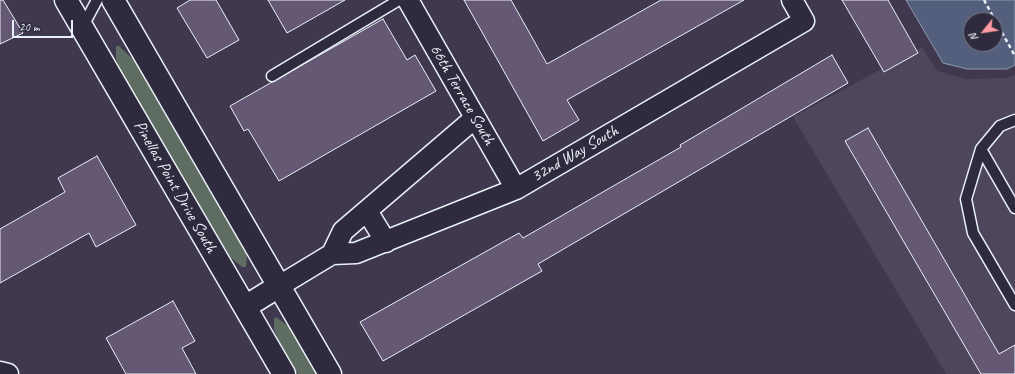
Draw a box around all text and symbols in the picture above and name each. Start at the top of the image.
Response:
scale bar [14,12,75,38]
north arrow [963,12,1003,52]
text: 20 m [19,19,39,35]
text: N [966,31,981,44]
street label: 66th Terrace South [425,41,499,149]
street label: Pinellas Point Drive South [129,117,221,257]
street label: 32nd Way South [528,121,622,187]

